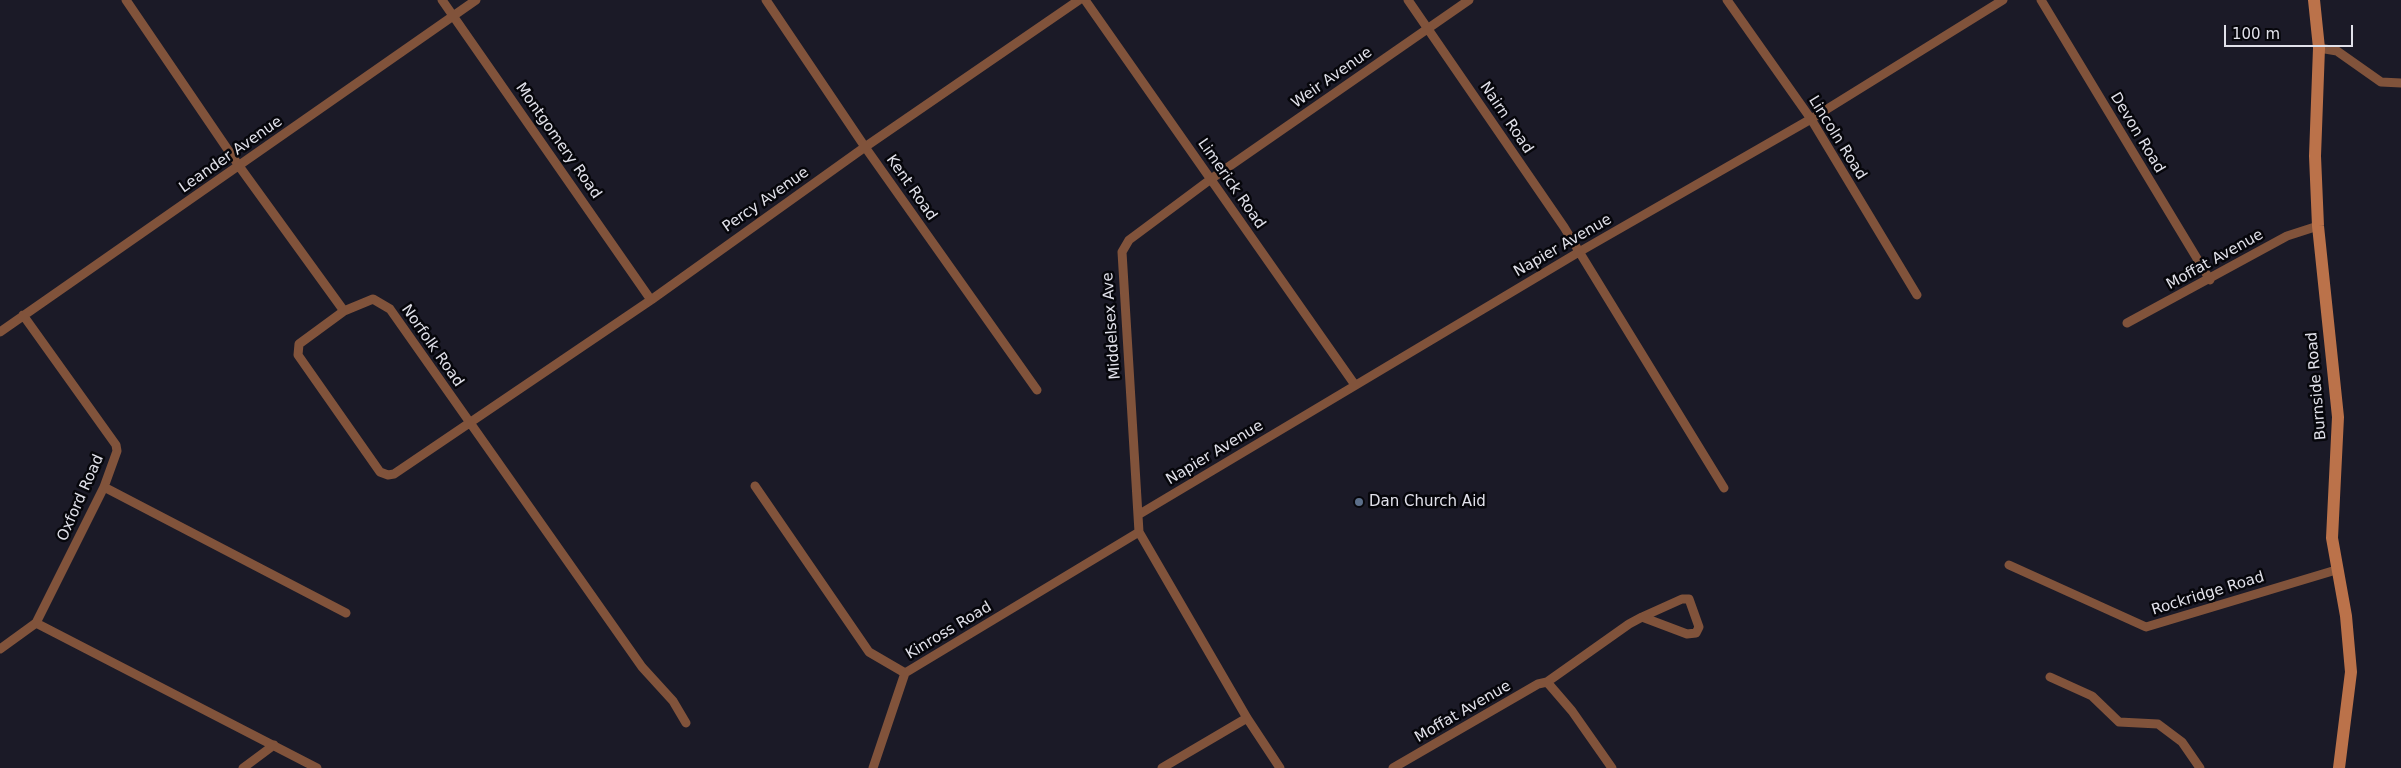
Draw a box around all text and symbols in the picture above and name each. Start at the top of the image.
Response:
scale bar [2226,15,2355,47]
text: 100 m [2232,25,2280,43]
street label: Weir Avenue [1288,44,1376,112]
street label: Nairn Road [1476,79,1536,157]
street label: Montgomery Road [511,80,605,202]
street label: Devon Road [2106,89,2168,177]
street label: Lincoln Road [1804,93,1870,183]
street label: Leander Avenue [176,113,286,197]
street label: Limerick Road [1193,135,1269,233]
street label: Kent Road [882,152,940,224]
street label: Percy Avenue [719,164,813,236]
street label: Napier Avenue [1511,211,1615,281]
street label: Moffat Avenue [2163,226,2267,294]
street label: Middelsex Ave [1099,272,1125,380]
street label: Norfolk Road [397,301,467,391]
street label: Burnside Road [2303,331,2331,441]
street label: Napier Avenue [1163,417,1267,489]
street label: Oxford Road [54,452,108,544]
place label: Dan Church Aid [1369,493,1486,511]
marker: Dan Church Aid [1353,496,1365,508]
street label: Rockridge Road [2149,568,2267,620]
street label: Kinross Road [903,598,995,664]
street label: Moffat Avenue [1412,677,1514,747]

